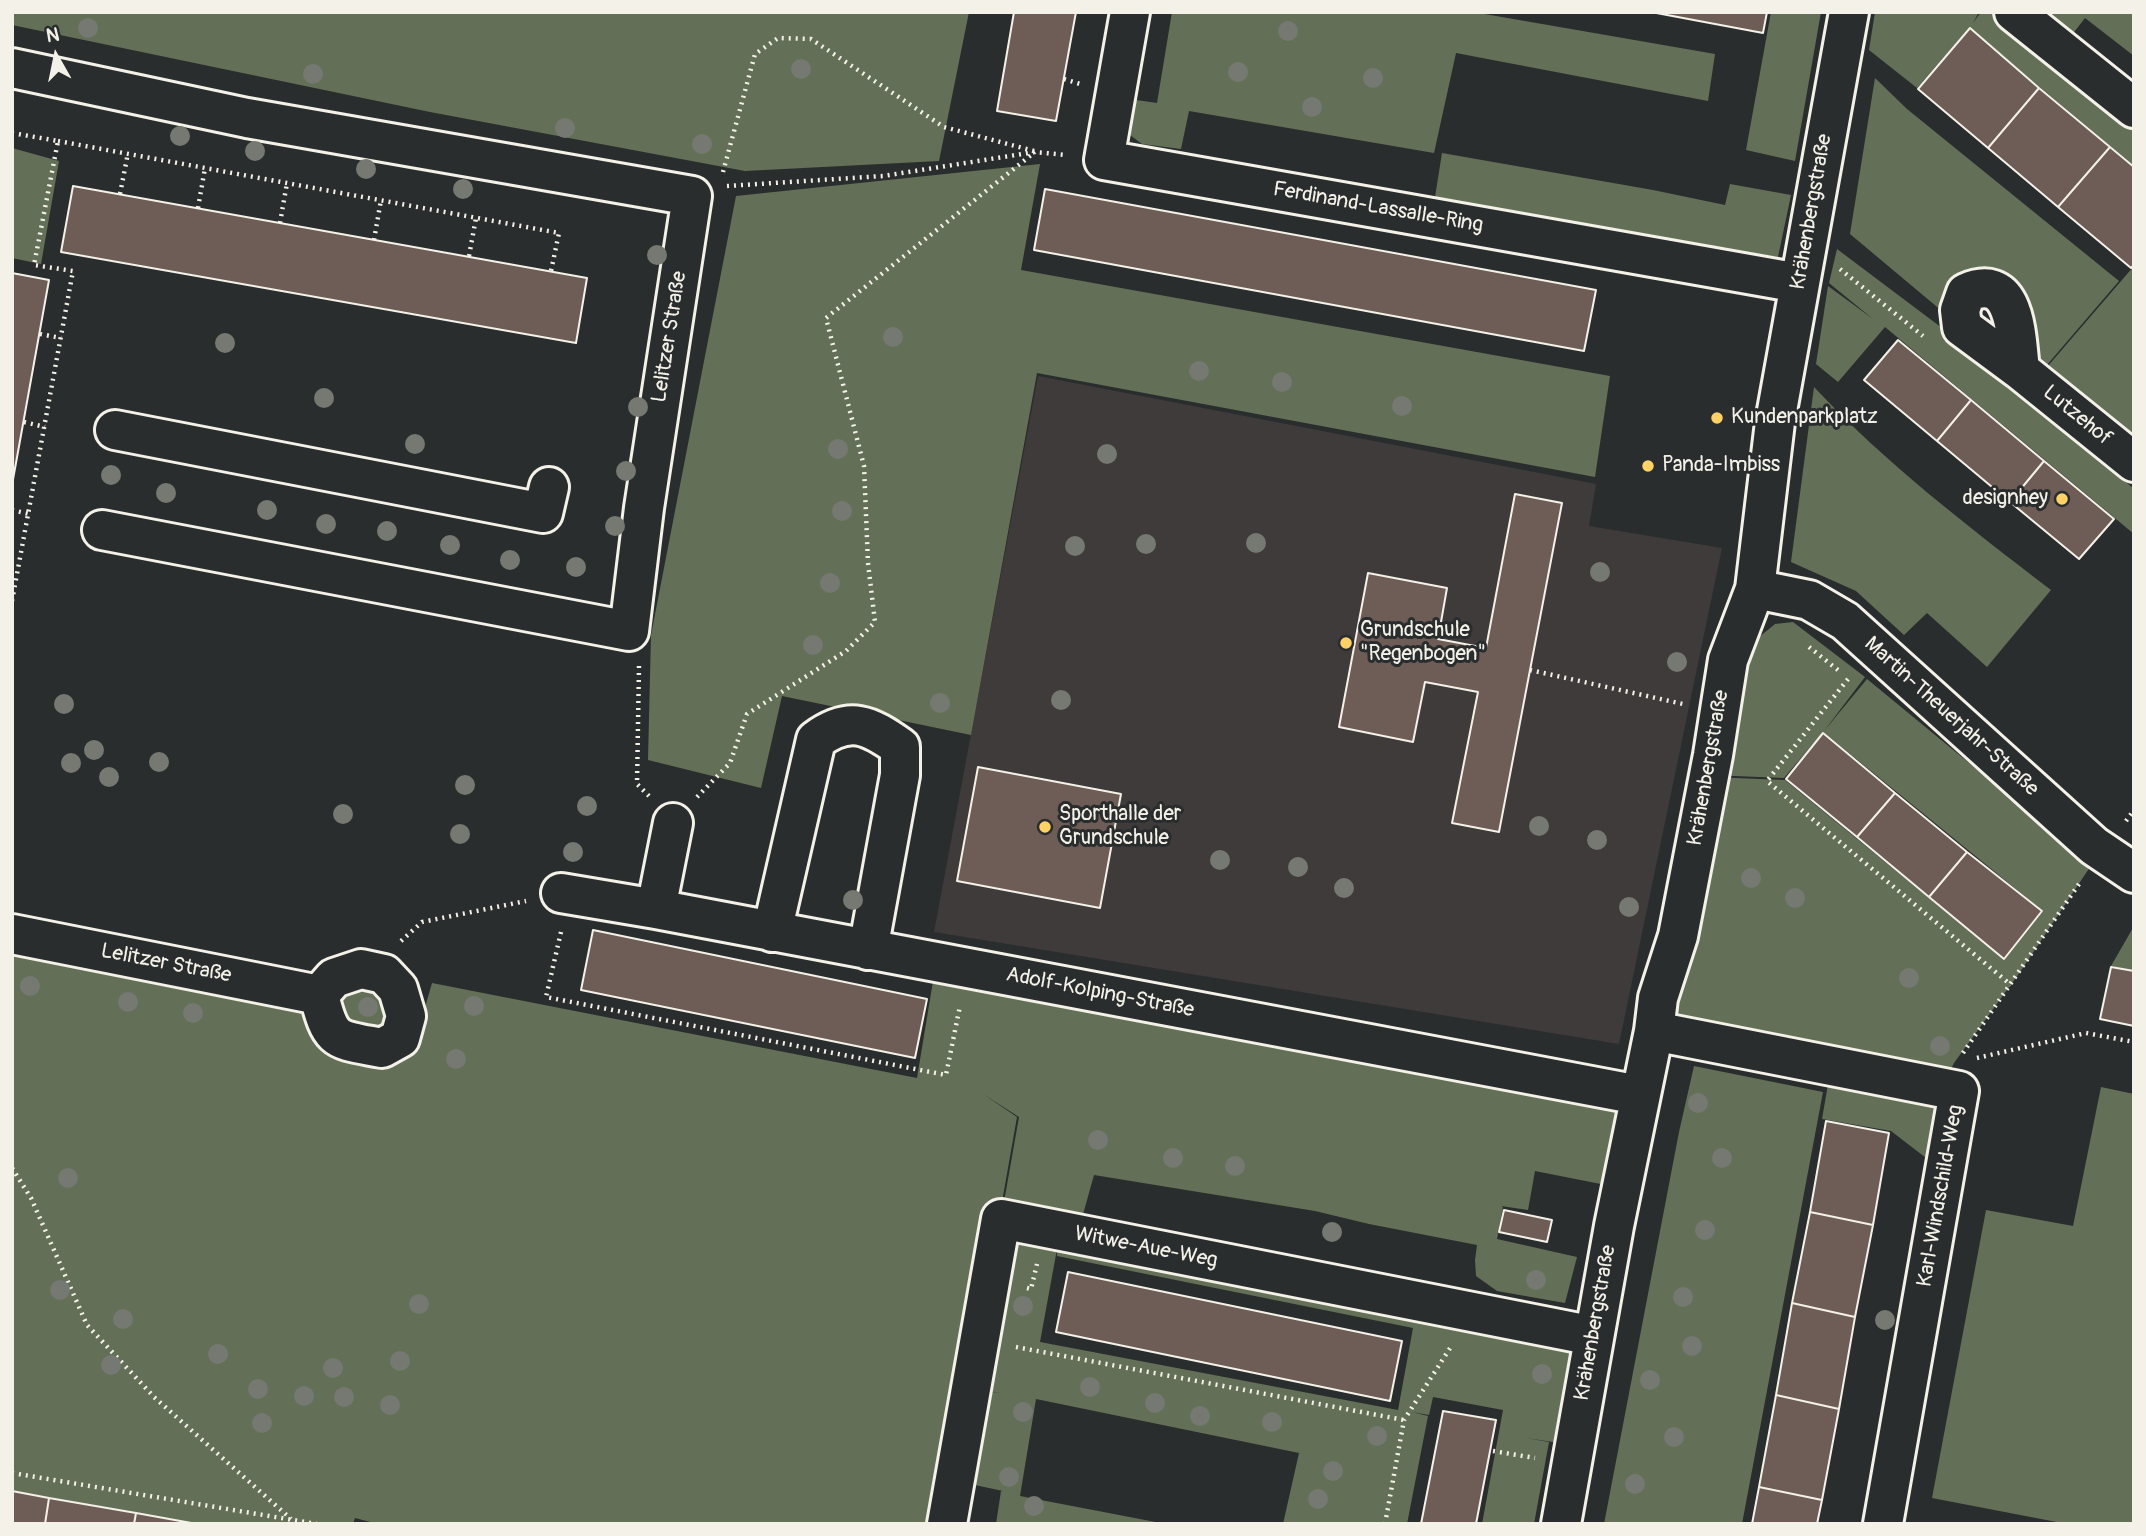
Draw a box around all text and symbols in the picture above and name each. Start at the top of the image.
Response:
north arrow [21,21,91,91]
text: N [44,22,61,48]
street label: Krähenbergstraße [1786,132,1838,292]
street label: Ferdinand-Lassalle-Ring [1271,177,1485,239]
street label: Lelitzer Straße [647,270,693,404]
street label: Lutzehof [2037,380,2117,452]
place label: Kundenparkplatz [1731,405,1878,431]
marker: Kundenparkplatz [1709,410,1725,426]
place label: Panda-Imbiss [1662,453,1780,479]
marker: Panda-Imbiss [1640,458,1656,474]
place label: designhey [1962,486,2048,512]
marker: designhey [2054,491,2070,507]
place label: Grundschule "Regenbogen" [1360,618,1486,668]
street label: Martin-Theuerjahr-Straße [1859,632,2043,802]
marker: Grundschule "Regenbogen" [1338,635,1354,651]
street label: Krähenbergstraße [1683,688,1735,848]
place label: Sporthalle der Grundschule [1059,802,1181,852]
marker: Sporthalle der Grundschule [1037,819,1053,835]
street label: Lelitzer Straße [99,939,233,989]
street label: Adolf-Kolping-Straße [1004,962,1196,1024]
street label: Karl-Windschild-Weg [1913,1103,1969,1289]
street label: Witwe-Aue-Weg [1072,1222,1220,1274]
street label: Krähenbergstraße [1570,1243,1622,1403]

